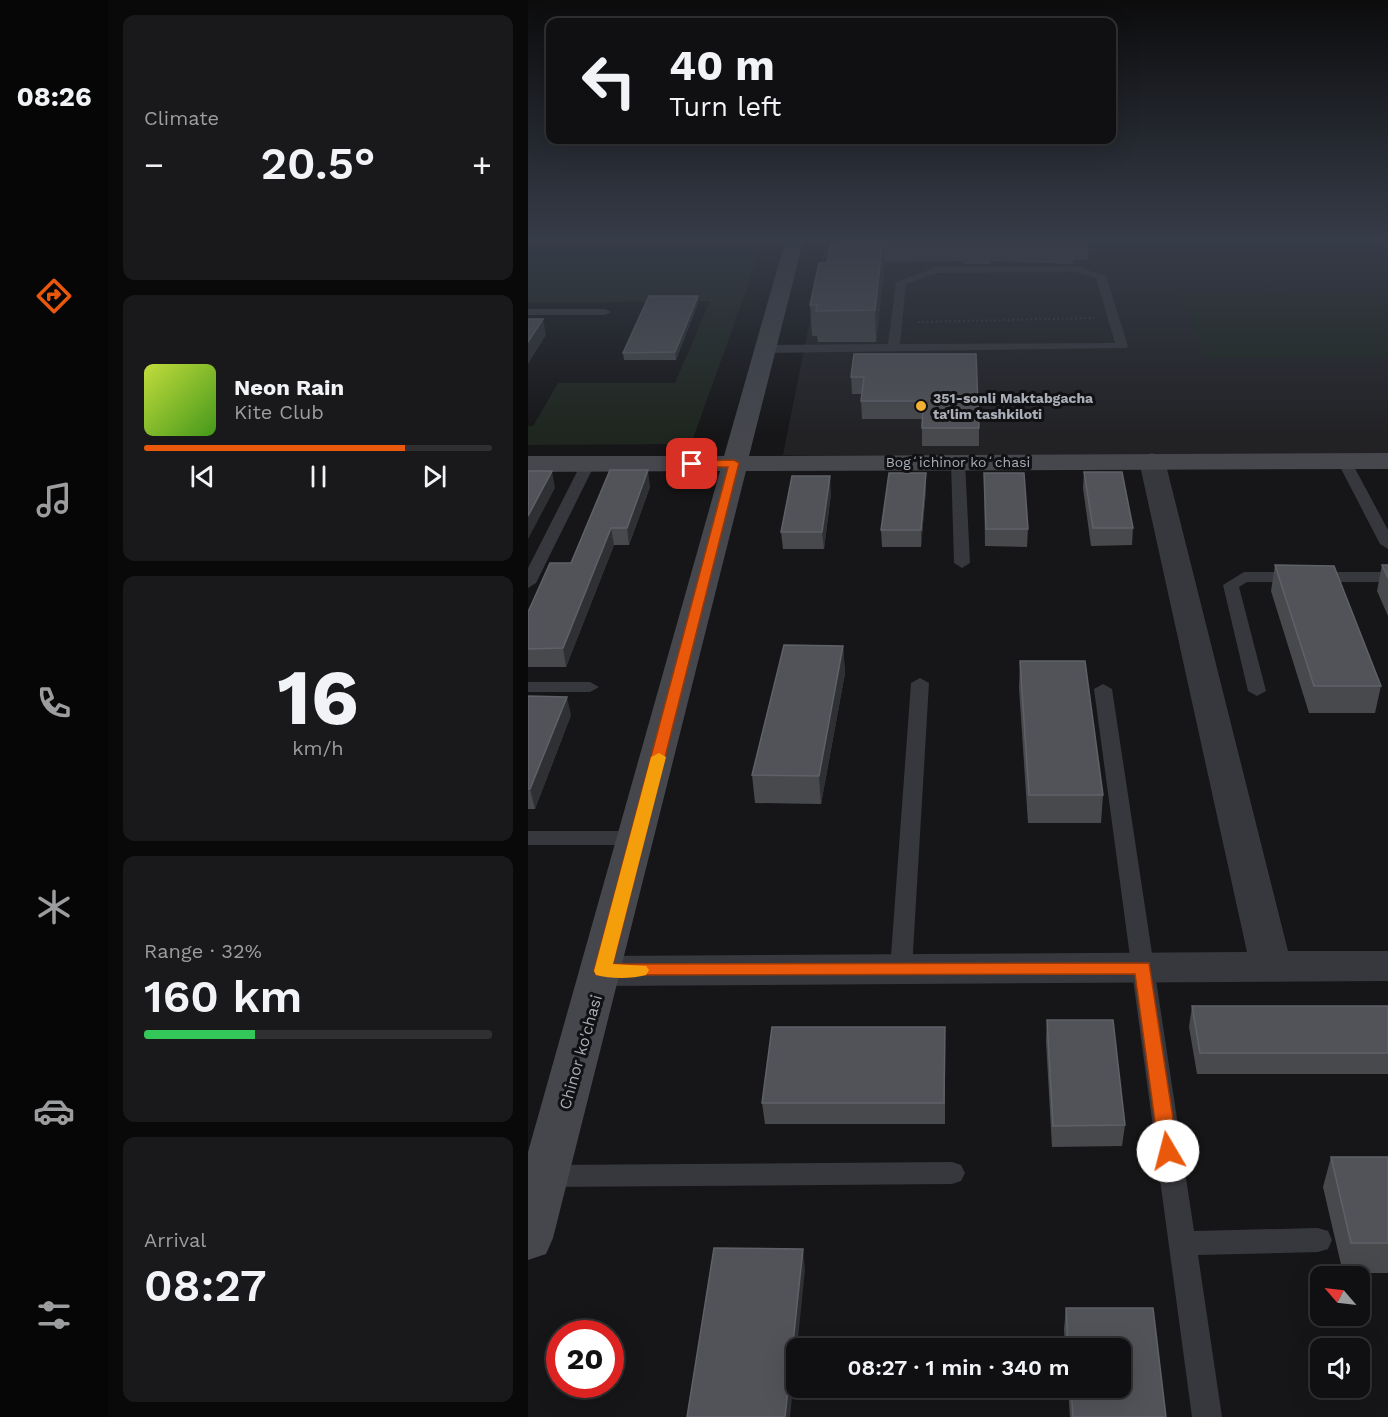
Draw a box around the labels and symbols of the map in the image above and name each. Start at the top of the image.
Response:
place label: 351-sonli Maktabgacha ta'lim tashkiloti [933,390,1094,422]
marker: 351-sonli Maktabgacha ta'lim tashkiloti [914,399,928,413]
pin [666,438,717,489]
street label: Bogʻichinor koʻchasi [886,454,1030,470]
street label: Chinor ko'chasi [555,993,606,1112]
position arrow [1136,1119,1200,1183]
north arrow [1310,1266,1370,1326]
speed limit sign: 20 [546,1320,624,1398]

